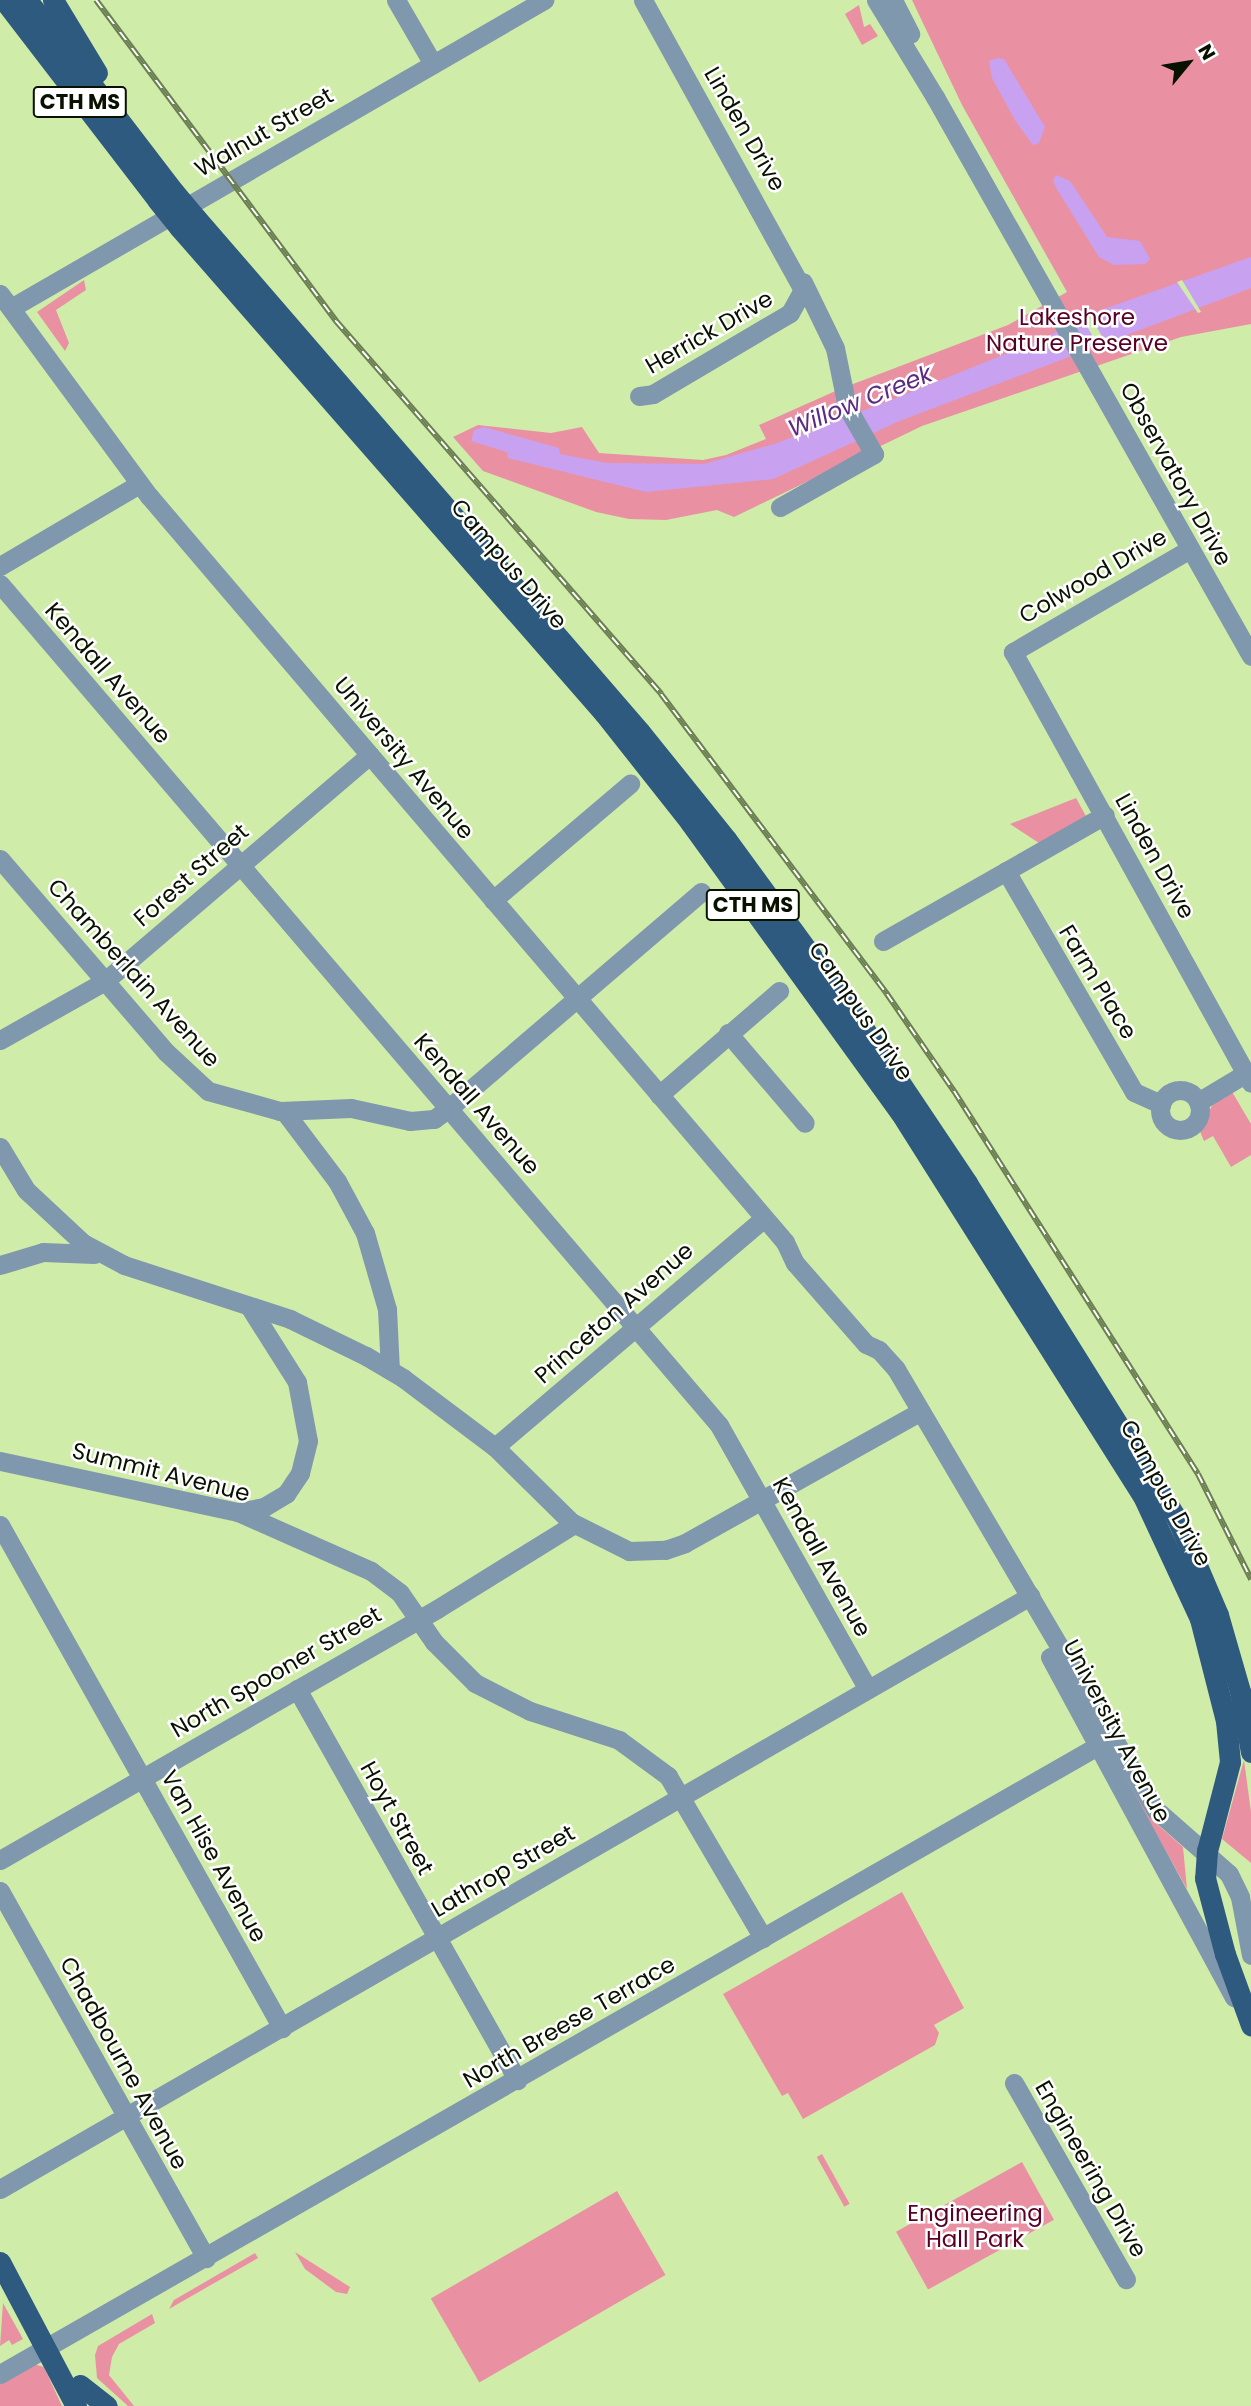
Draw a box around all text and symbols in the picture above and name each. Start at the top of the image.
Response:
north arrow [1153,28,1223,98]
text: N [1191,39,1222,65]
street label: Linden Drive [698,62,792,196]
street label: Walnut Street [190,81,338,183]
road number: CTH MS [33,84,127,119]
street label: Herrick Drive [640,284,778,380]
park label: Lakeshore Nature Preserve [986,303,1168,357]
water label: Willow Creek [784,359,936,443]
street label: Observatory Drive [1114,378,1238,570]
street label: Campus Drive [445,493,573,635]
street label: Colwood Drive [1014,523,1172,629]
street label: Kendall Avenue [39,597,177,749]
street label: University Avenue [328,671,480,845]
street label: Linden Drive [1109,789,1201,923]
street label: Forest Street [128,818,254,932]
street label: Chamberlain Avenue [42,873,226,1073]
road number: CTH MS [706,888,800,922]
street label: Farm Place [1053,920,1143,1044]
street label: Campus Drive [803,936,919,1086]
street label: Kendall Avenue [408,1028,546,1180]
street label: Princeton Avenue [529,1237,699,1389]
street label: Campus Drive [1114,1415,1218,1571]
street label: Summit Avenue [69,1437,253,1507]
street label: Kendall Avenue [767,1473,877,1641]
street label: North Spooner Street [166,1600,386,1744]
street label: University Avenue [1057,1635,1177,1827]
street label: Hoyt Street [355,1756,439,1880]
street label: Van Hise Avenue [155,1765,273,1947]
street label: Lathrop Street [426,1819,580,1923]
street label: North Breese Terrace [458,1950,680,2094]
street label: Chadbourne Avenue [54,1952,194,2174]
street label: Engineering Drive [1029,2076,1153,2262]
park label: Engineering Hall Park [907,2199,1043,2253]

